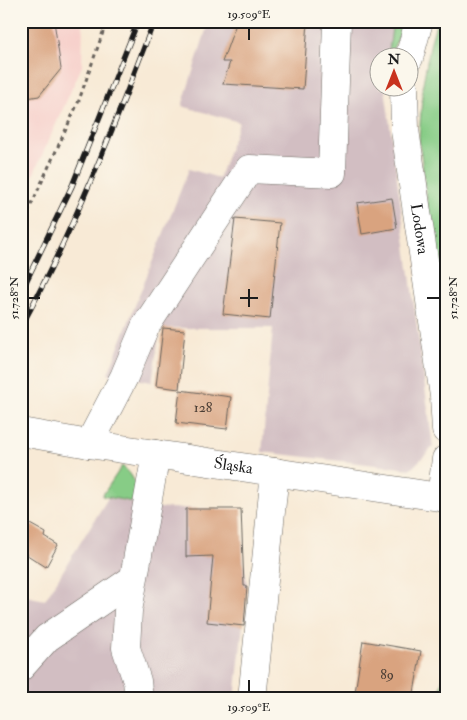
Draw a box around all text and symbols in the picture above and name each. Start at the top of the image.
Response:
text: 19.509°E [228,7,271,22]
north arrow [370,48,420,98]
text: N [387,51,401,68]
street label: Lodowa [406,202,433,256]
text: 51.728°N [7,276,22,320]
text: 51.728°N [446,276,461,320]
house number: 128 [194,399,213,416]
street label: Śląska [212,453,255,479]
house number: 89 [380,666,394,683]
text: 19.509°E [228,700,271,715]

